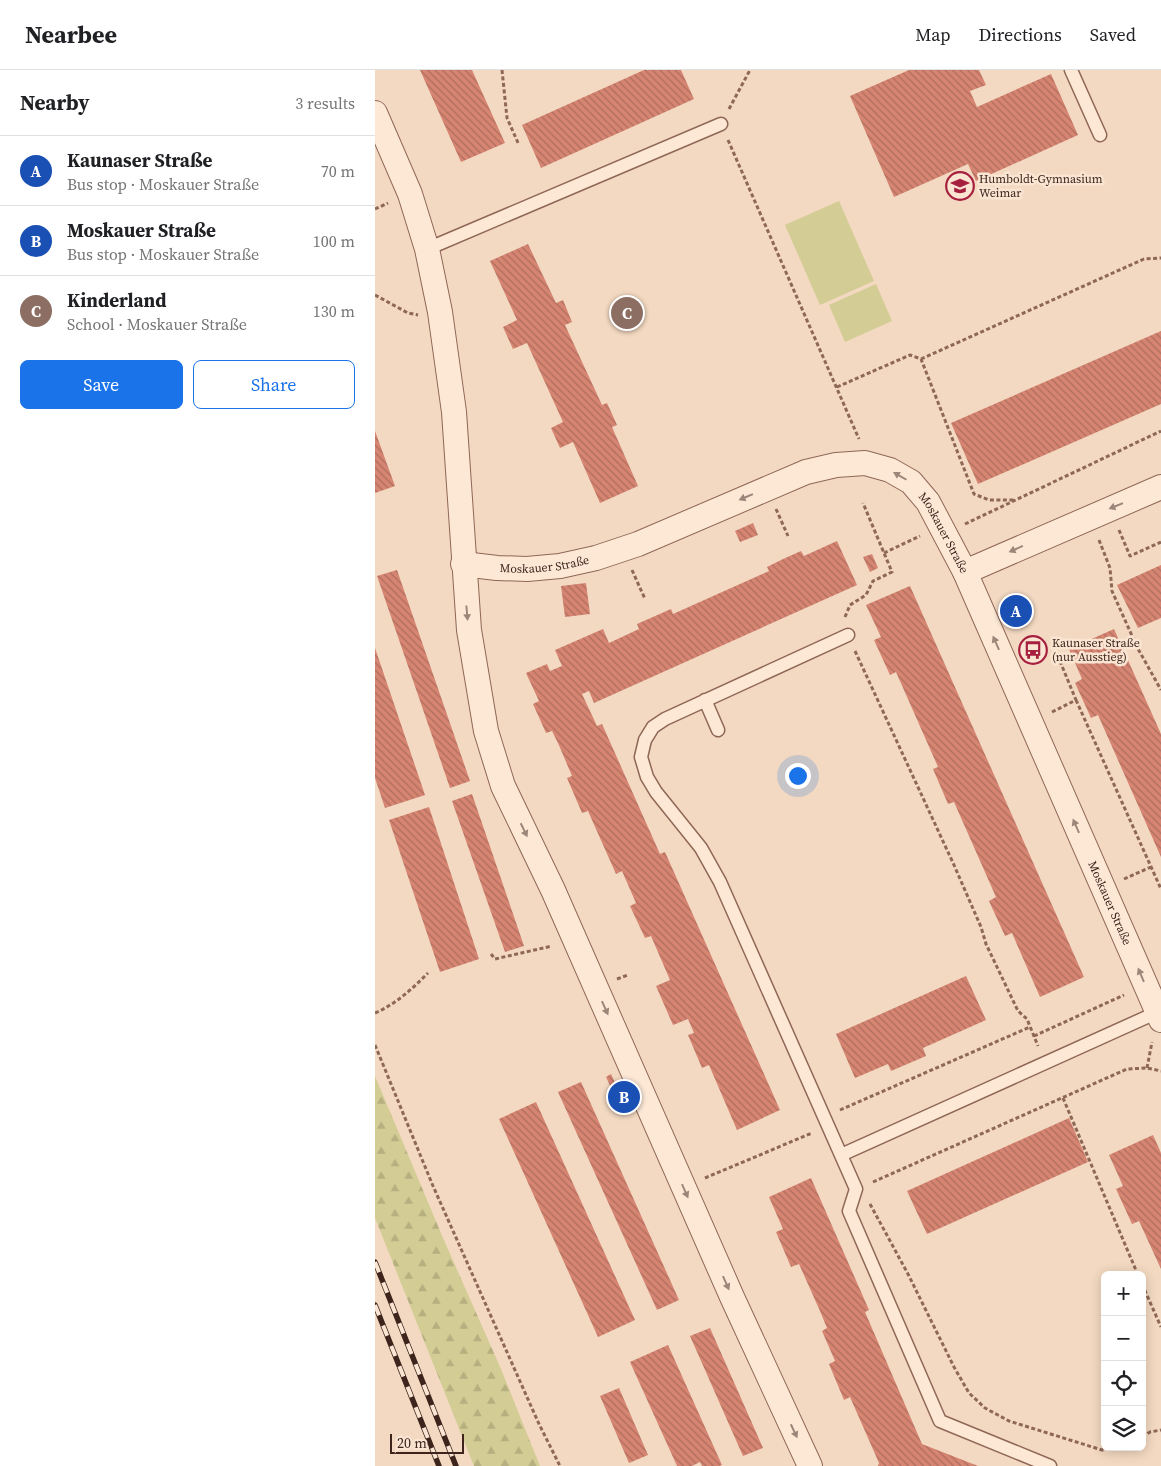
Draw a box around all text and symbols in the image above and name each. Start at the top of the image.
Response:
text: Nearbee [25,18,117,51]
text: Map [915,22,951,47]
text: Directions [979,22,1062,47]
text: Saved [1090,22,1136,47]
text: Nearby [20,88,90,117]
text: 3 results [295,92,355,114]
text: Kaunaser Straße [67,147,212,173]
text: A [31,160,41,182]
text: 70 m [321,160,355,182]
school or university icon: Humboldt-Gymnasium Weimar [945,171,975,201]
place label: Humboldt-Gymnasium Weimar [979,171,1103,201]
text: Bus stop · Moskauer Straße [67,173,259,195]
text: Moskauer Straße [67,217,216,243]
text: B [31,230,41,252]
text: 100 m [313,230,355,252]
text: Bus stop · Moskauer Straße [67,243,259,265]
text: Kinderland [67,287,167,313]
pin: C [611,294,643,332]
text: C [31,300,41,322]
text: 130 m [313,300,355,322]
text: School · Moskauer Straße [67,313,247,335]
button: Save [20,360,183,409]
button: Share [193,360,355,409]
one-way arrow [893,471,906,480]
street label: Moskauer Straße [915,489,972,576]
one-way arrow [739,494,753,502]
one-way arrow [1108,502,1123,510]
one-way arrow [1009,546,1023,554]
street label: Moskauer Straße [499,552,591,577]
pin: A [1000,592,1032,630]
one-way arrow [464,605,472,621]
bus stop icon: Kaunaser Straße (nur Ausstieg) [1018,635,1048,665]
place label: Kaunaser Straße (nur Ausstieg) [1052,635,1140,665]
one-way arrow [992,636,1000,650]
your location [785,763,811,789]
one-way arrow [1072,819,1080,833]
one-way arrow [520,823,528,837]
street label: Moskauer Straße [1084,858,1135,947]
one-way arrow [1137,968,1145,982]
one-way arrow [601,1001,609,1015]
pin: B [608,1078,640,1116]
one-way arrow [682,1184,690,1198]
map controls [1101,1271,1146,1451]
button: + [1101,1271,1146,1316]
one-way arrow [722,1276,730,1290]
button: − [1101,1316,1146,1361]
button: locate [1101,1361,1146,1406]
button: layers [1101,1406,1146,1451]
one-way arrow [790,1424,798,1438]
scale bar [390,1431,464,1454]
text: 20 m [397,1433,427,1453]

